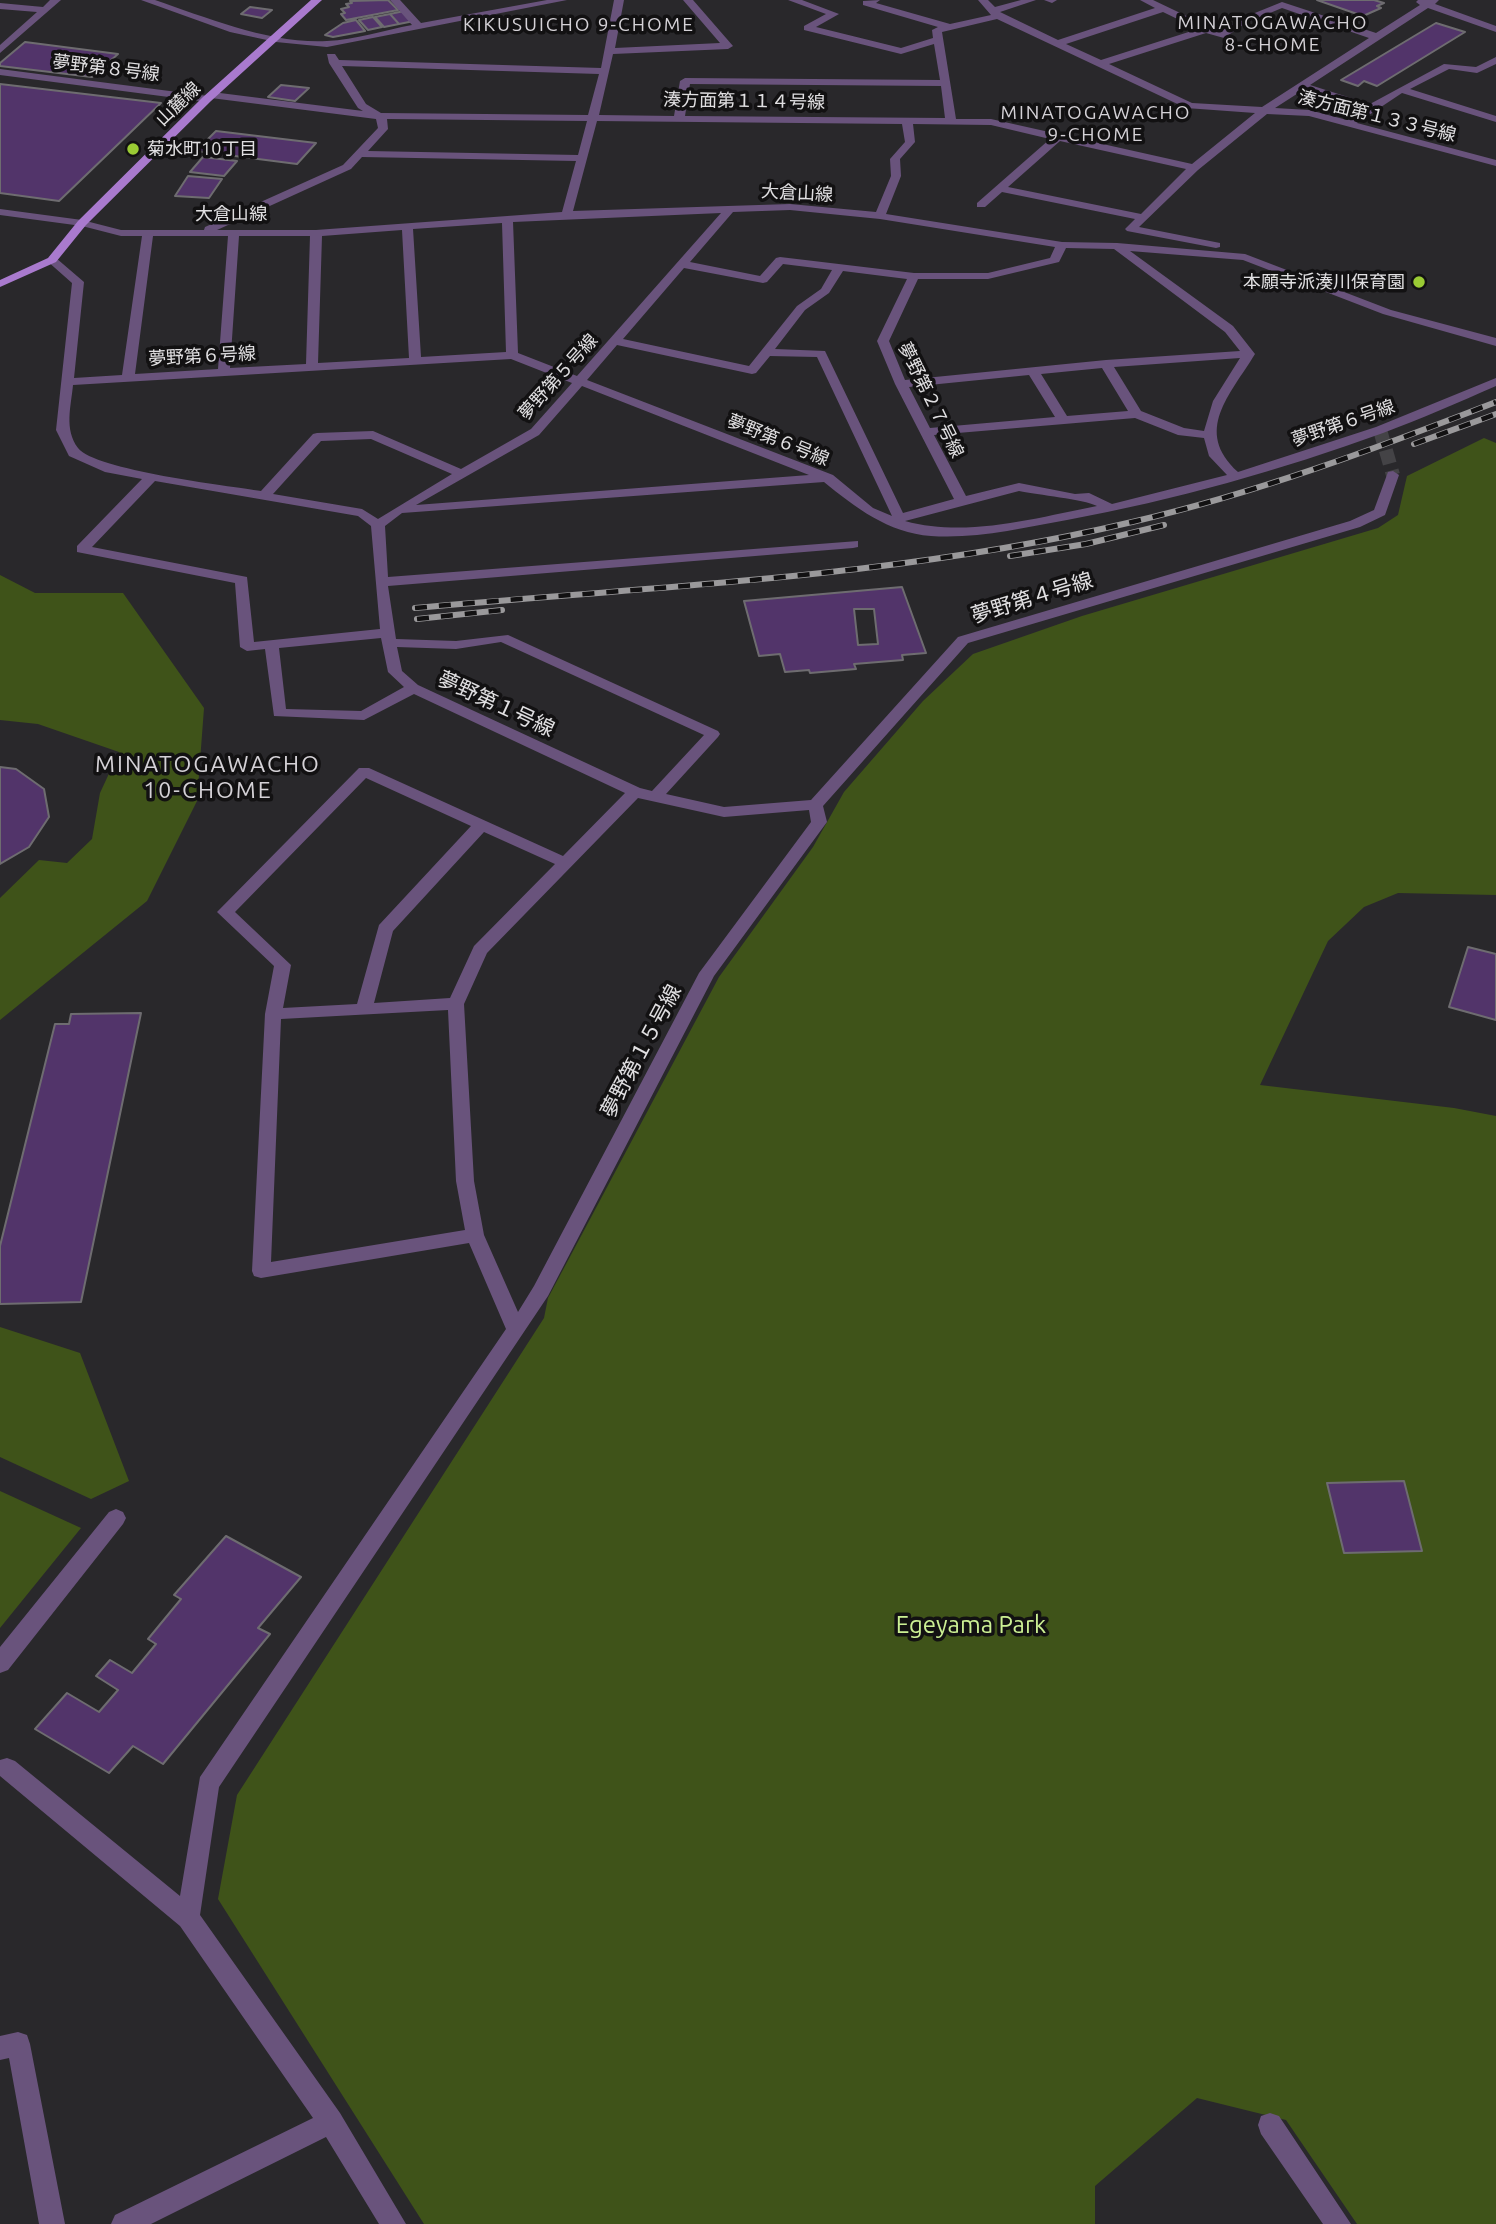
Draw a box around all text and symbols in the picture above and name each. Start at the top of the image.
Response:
district label: MINATOGAWACHO 8-CHOME [1179,12,1367,56]
district label: KIKUSUICHO 9-CHOME [465,14,693,36]
street label: 夢野第８号線 [51,51,161,85]
street label: 山麓線 [151,77,205,131]
street label: 湊方面第１３３号線 [1296,86,1458,146]
street label: 湊方面第１１４号線 [663,89,825,113]
district label: MINATOGAWACHO 9-CHOME [1002,102,1190,146]
place label: 菊水町10丁目 [147,138,257,160]
marker: 菊水町10丁目 [125,141,141,157]
street label: 大倉山線 [760,180,834,206]
street label: 大倉山線 [195,203,267,225]
place label: 本願寺派湊川保育園 [1243,271,1405,293]
marker: 本願寺派湊川保育園 [1411,274,1427,290]
street label: 夢野第５号線 [514,330,602,424]
street label: 夢野第２７号線 [894,339,968,461]
street label: 夢野第６号線 [148,342,256,370]
street label: 夢野第６号線 [1288,395,1398,451]
street label: 夢野第６号線 [724,410,832,470]
street label: 夢野第４号線 [968,568,1096,628]
street label: 夢野第１号線 [434,666,558,742]
district label: MINATOGAWACHO 10-CHOME [97,750,319,804]
street label: 夢野第１５号線 [595,980,687,1122]
park label: Egeyama Park [896,1611,1046,1639]

